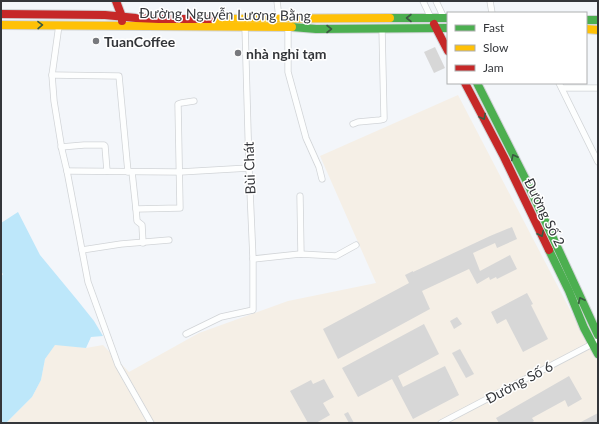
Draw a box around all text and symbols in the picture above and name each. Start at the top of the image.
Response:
street label: Đường Nguyễn Lương Bằng [139,4,311,24]
legend [447,12,587,84]
one-way arrow [406,14,412,22]
text: Fast [483,20,505,35]
one-way arrow [37,21,43,29]
one-way arrow [326,25,332,33]
place label: TuanCoffee [104,33,176,50]
marker: TuanCoffee [91,36,101,46]
text: Slow [483,40,509,55]
place label: nhà nghỉ tạm [246,45,326,62]
marker: nhà nghỉ tạm [233,48,243,58]
text: Jam [483,60,504,75]
one-way arrow [478,113,486,121]
street label: Bùi Chát [240,141,258,195]
one-way arrow [511,154,519,161]
street label: Đường Số 2 [521,175,569,249]
one-way arrow [536,229,544,237]
one-way arrow [578,297,586,304]
street label: Đường Số 6 [482,357,556,407]

